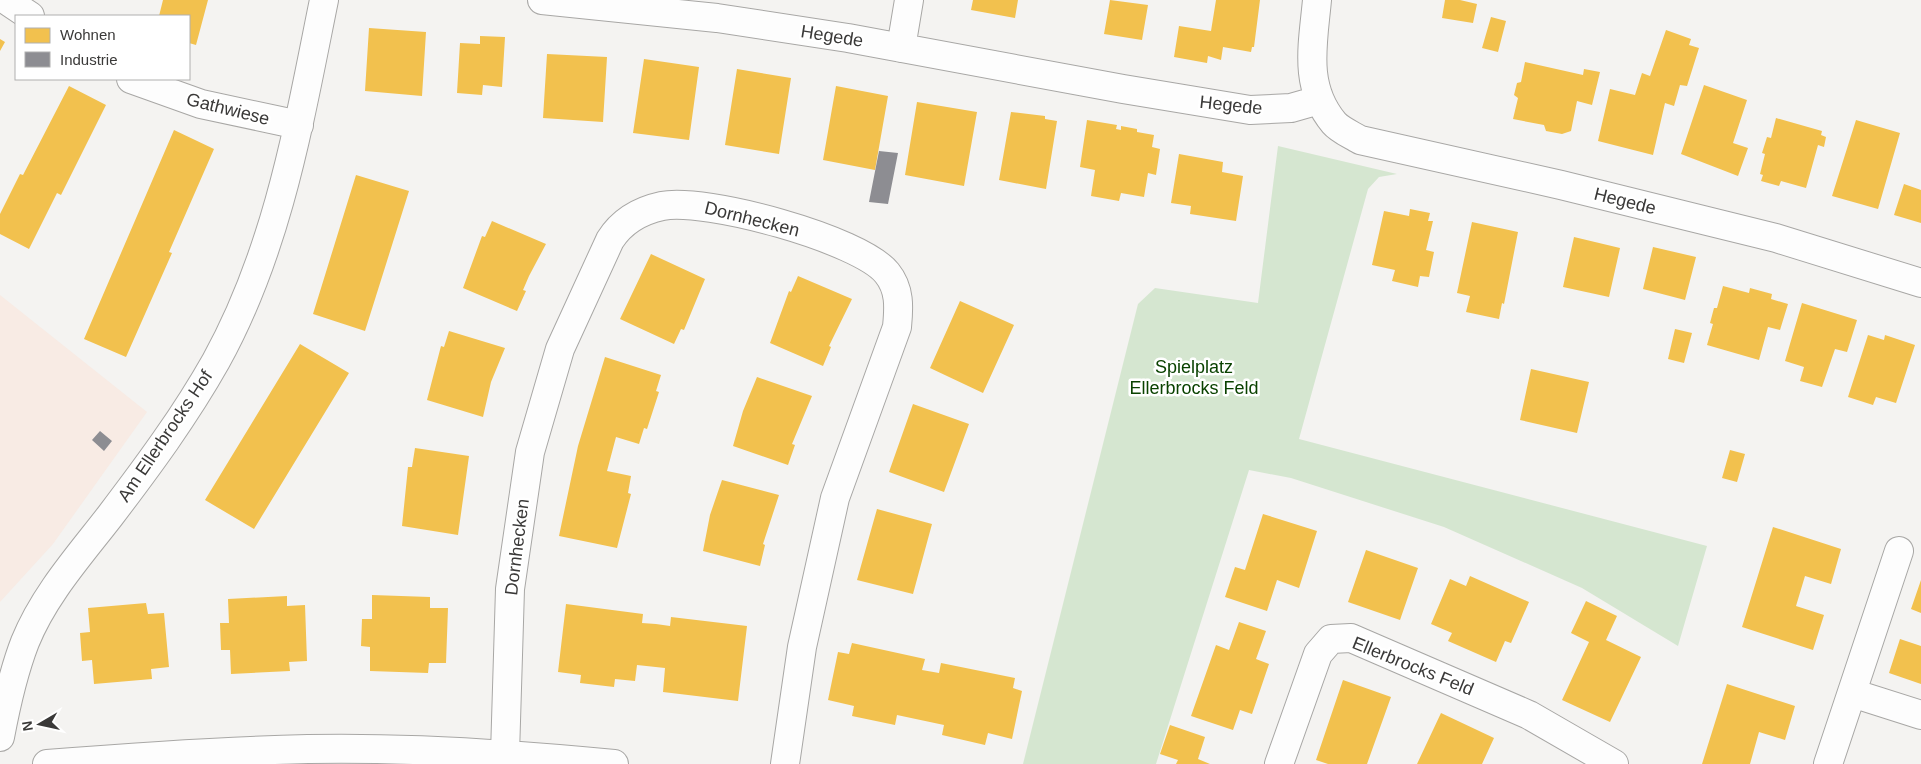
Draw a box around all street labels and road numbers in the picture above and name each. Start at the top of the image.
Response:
street label: Hegede [799,21,865,51]
street label: Gathwiese [184,89,272,129]
street label: Hegede [1199,92,1263,118]
street label: Hegede [1592,184,1658,218]
street label: Dornhecken [702,198,802,240]
street label: Am Ellerbrocks Hof [114,366,217,505]
street label: Dornhecken [501,498,533,596]
street label: Ellerbrocks Feld [1349,633,1477,699]

